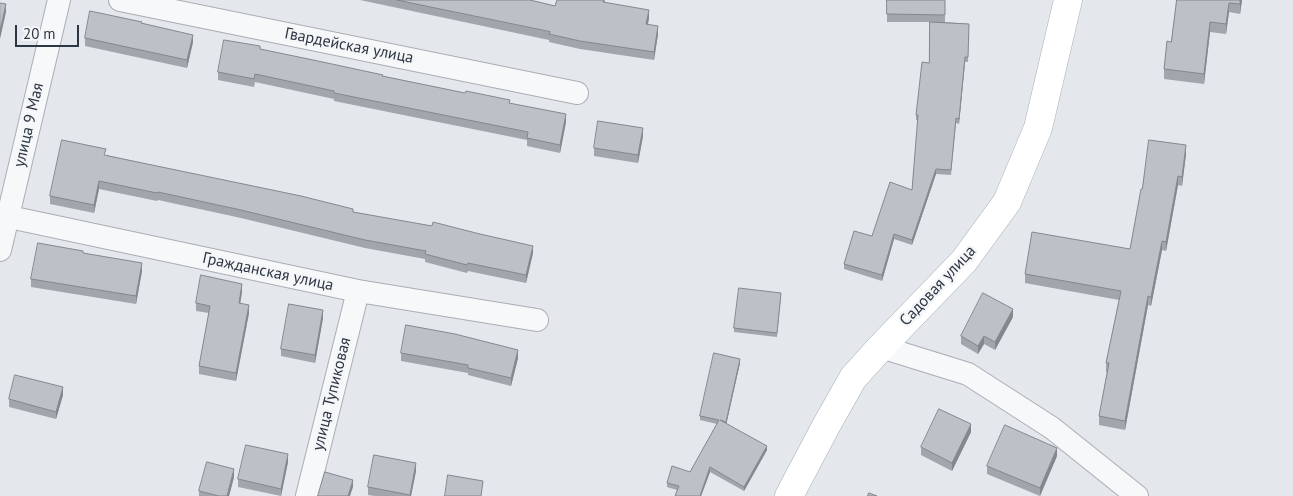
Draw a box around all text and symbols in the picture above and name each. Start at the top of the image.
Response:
scale bar [18,15,81,47]
text: 20 m [23,24,56,43]
street label: Гвардейская улица [283,24,415,68]
street label: улица 9 Мая [10,81,48,169]
street label: Садовая улица [896,242,980,330]
street label: Гражданская улица [201,249,335,295]
street label: улица Тупиковая [309,335,355,453]

